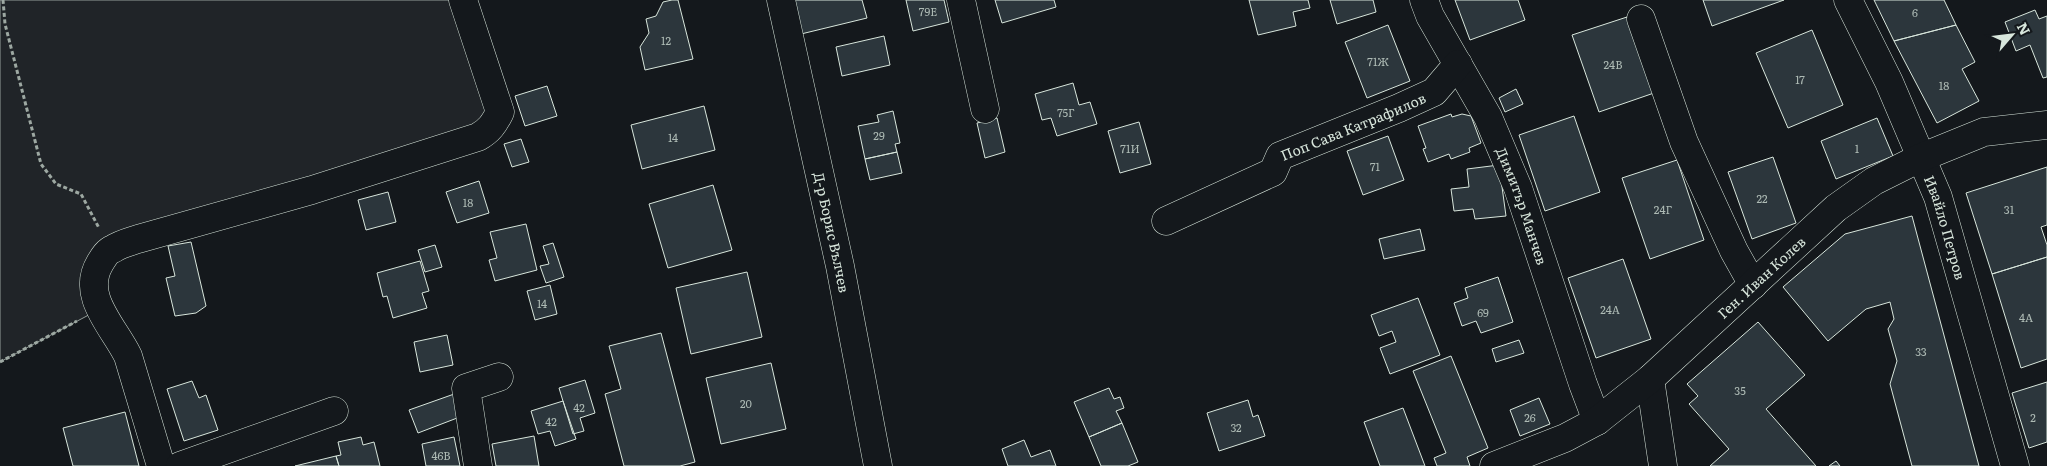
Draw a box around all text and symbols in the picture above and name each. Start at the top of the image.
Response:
house number: 79Е [919,3,937,19]
house number: 6 [1912,4,1918,20]
north arrow [1987,10,2037,60]
text: N [2013,19,2036,39]
house number: 12 [661,32,671,48]
house number: 71Ж [1367,53,1389,69]
house number: 24В [1604,56,1622,72]
house number: 17 [1795,71,1805,87]
house number: 18 [1939,77,1949,93]
street label: Поп Сава Катрафилов [1277,87,1429,165]
house number: 75Г [1057,104,1075,120]
house number: 29 [873,127,885,143]
house number: 14 [668,129,678,145]
house number: 71И [1120,140,1140,156]
house number: 1 [1855,140,1860,156]
street label: Димитър Манчев [1492,144,1553,267]
house number: 71 [1370,158,1381,174]
street label: Д-р Борис Вълчев [809,170,855,294]
street label: Ивайло Петров [1920,172,1971,282]
house number: 22 [1756,190,1768,206]
house number: 18 [463,194,473,210]
house number: 24Г [1654,201,1672,217]
house number: 31 [2004,201,2015,217]
street label: Ген. Иван Колев [1713,231,1810,323]
house number: 14 [537,295,547,311]
house number: 24А [1600,301,1620,317]
house number: 69 [1477,304,1489,320]
house number: 4А [2019,309,2033,325]
house number: 33 [1915,343,1927,359]
house number: 35 [1734,382,1746,398]
house number: 20 [740,395,752,411]
house number: 42 [573,399,585,415]
house number: 26 [1524,409,1536,425]
house number: 2 [2030,409,2036,425]
house number: 42 [545,413,557,429]
house number: 32 [1230,419,1242,435]
house number: 46В [431,447,451,463]

